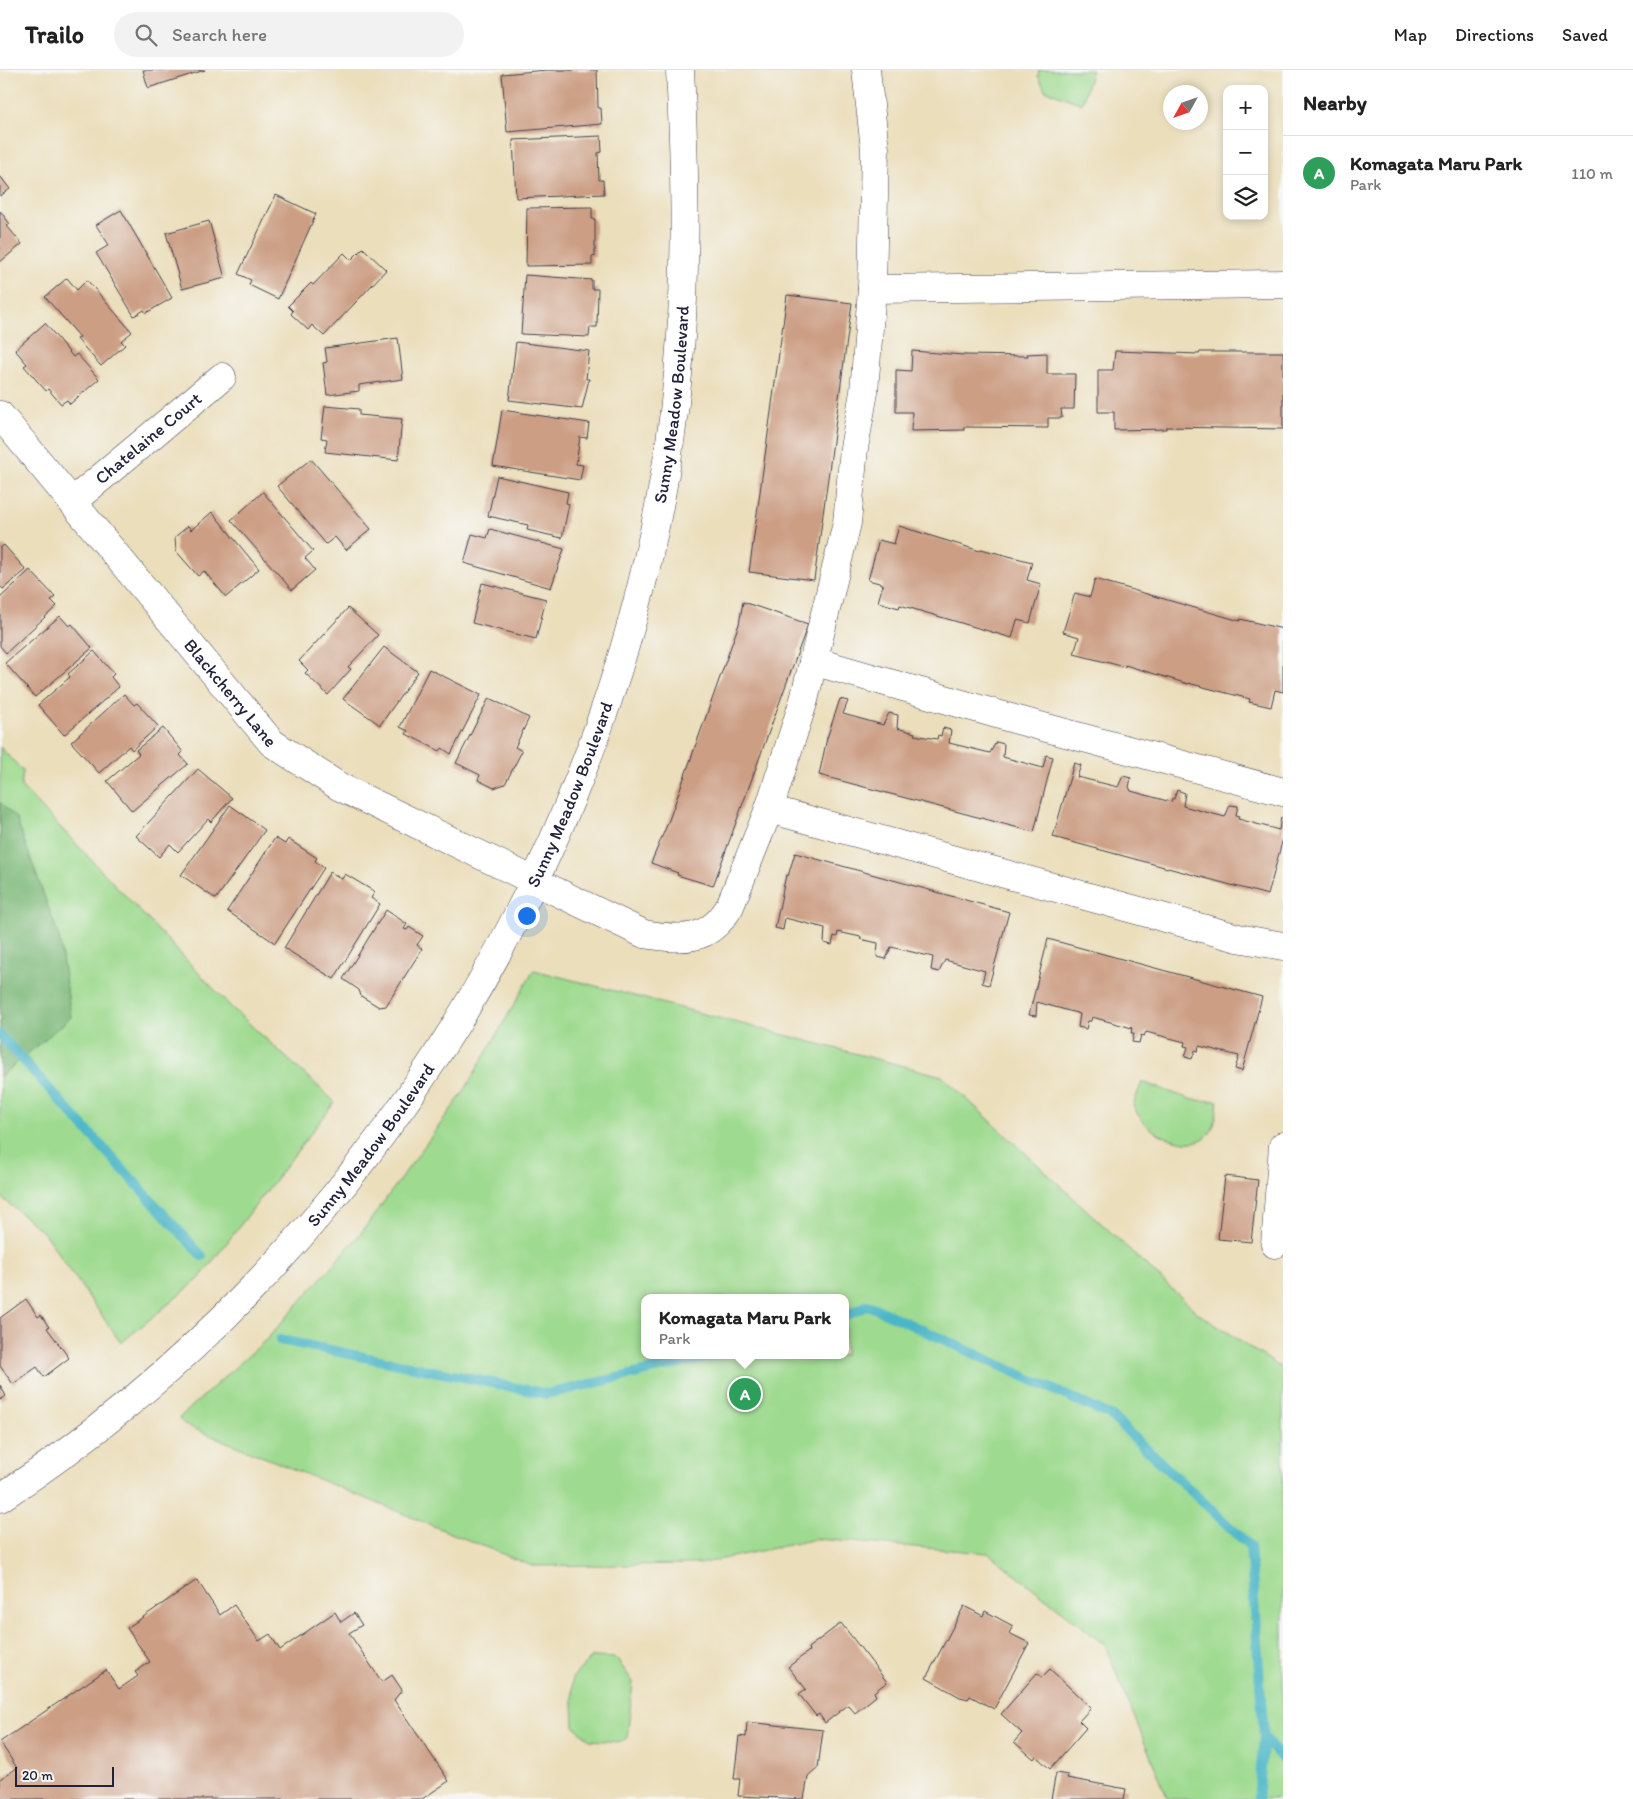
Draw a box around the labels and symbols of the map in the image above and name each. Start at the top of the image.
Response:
north arrow [1163,85,1208,130]
street label: Sunny Meadow Boulevard [649,305,694,505]
street label: Chatelaine Court [91,387,206,489]
street label: Blackcherry Lane [179,634,282,751]
street label: Sunny Meadow Boulevard [522,699,618,891]
your location [514,903,540,929]
street label: Sunny Meadow Boulevard [302,1059,439,1231]
pin: A [729,1375,761,1413]
scale bar [15,1764,114,1787]

